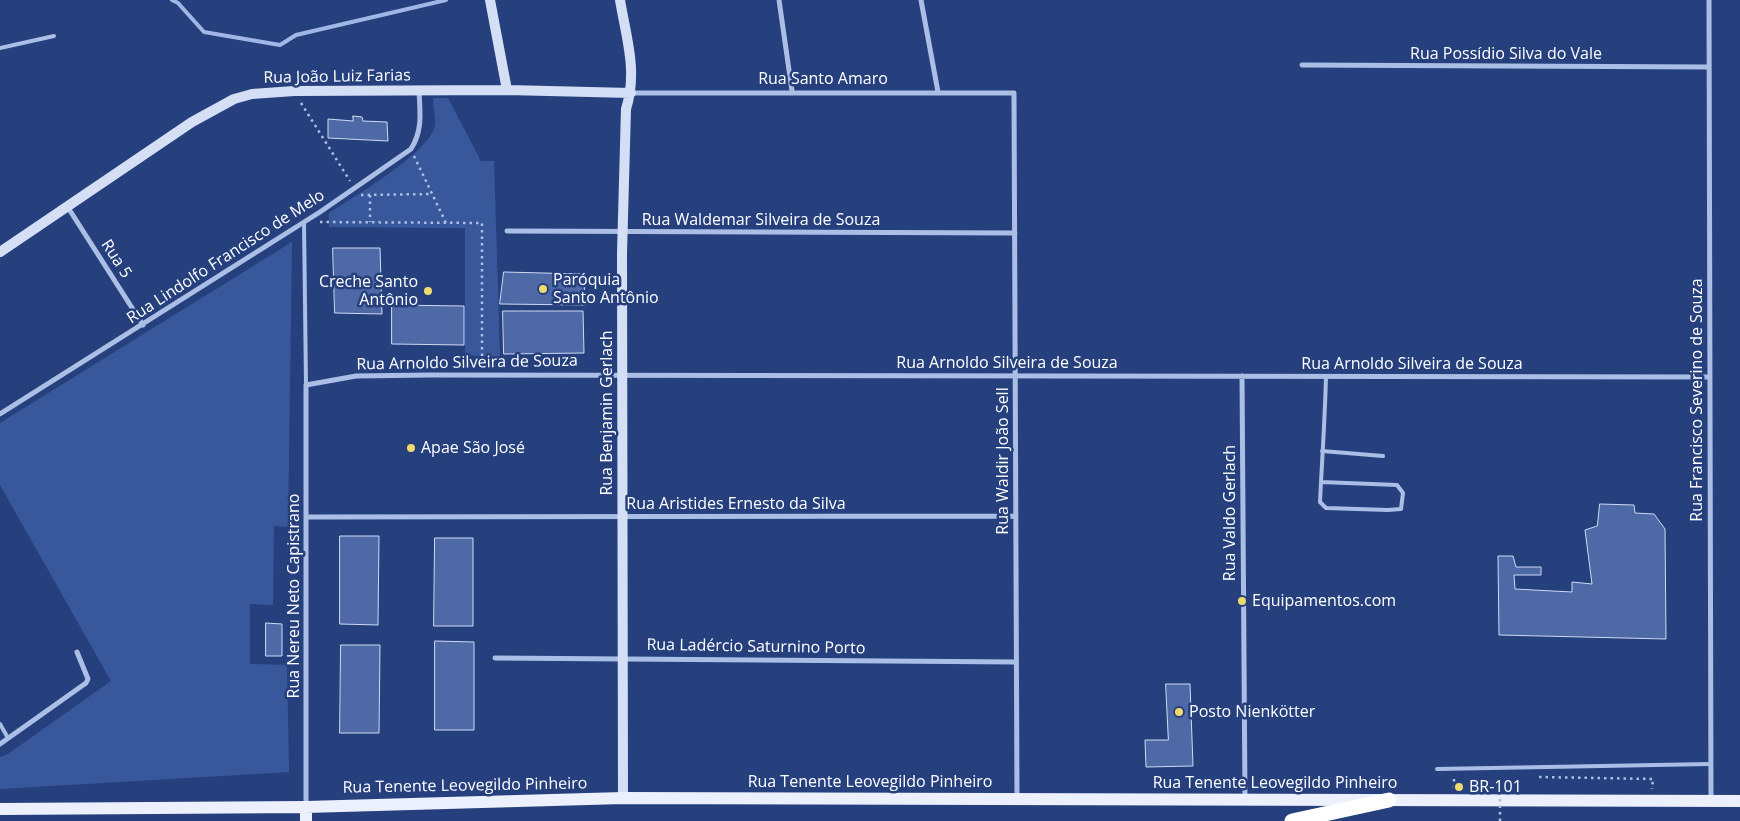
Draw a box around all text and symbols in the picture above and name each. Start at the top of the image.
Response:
street label: Rua Possídio Silva do Vale [1410,44,1602,64]
street label: Rua João Luiz Farias [263,66,411,88]
street label: Rua Santo Amaro [758,69,888,89]
street label: Rua Lindolfo Francisco de Melo [124,186,328,328]
street label: Rua Waldemar Silveira de Souza [642,210,880,230]
street label: Rua 5 [97,236,135,282]
place label: Paróquia Santo Antônio [553,270,659,308]
place label: Creche Santo Antônio [319,272,418,310]
street label: Rua Francisco Severino de Souza [1687,278,1707,522]
marker: Paróquia Santo Antônio [537,283,549,295]
marker: Creche Santo Antônio [422,285,434,297]
street label: Rua Benjamin Gerlach [597,330,617,496]
street label: Rua Arnoldo Silveira de Souza [356,351,578,375]
street label: Rua Arnoldo Silveira de Souza [896,353,1118,373]
street label: Rua Arnoldo Silveira de Souza [1301,354,1523,374]
street label: Rua Waldir João Sell [993,387,1013,535]
place label: Apae São José [421,438,525,458]
marker: Apae São José [405,442,417,454]
street label: Rua Valdo Gerlach [1220,445,1240,581]
street label: Rua Nereu Neto Capistrano [284,494,304,698]
street label: Rua Aristides Ernesto da Silva [626,494,846,514]
place label: Equipamentos.com [1252,591,1396,611]
marker: Equipamentos.com [1236,595,1248,607]
street label: Rua Ladércio Saturnino Porto [646,635,866,659]
place label: Posto Nienkötter [1189,702,1315,722]
marker: Posto Nienkötter [1173,706,1185,718]
street label: Rua Tenente Leovegildo Pinheiro [748,772,992,792]
street label: Rua Tenente Leovegildo Pinheiro [1153,773,1397,793]
street label: Rua Tenente Leovegildo Pinheiro [342,774,588,798]
place label: BR-101 [1469,777,1522,797]
marker: BR-101 [1453,781,1465,793]

